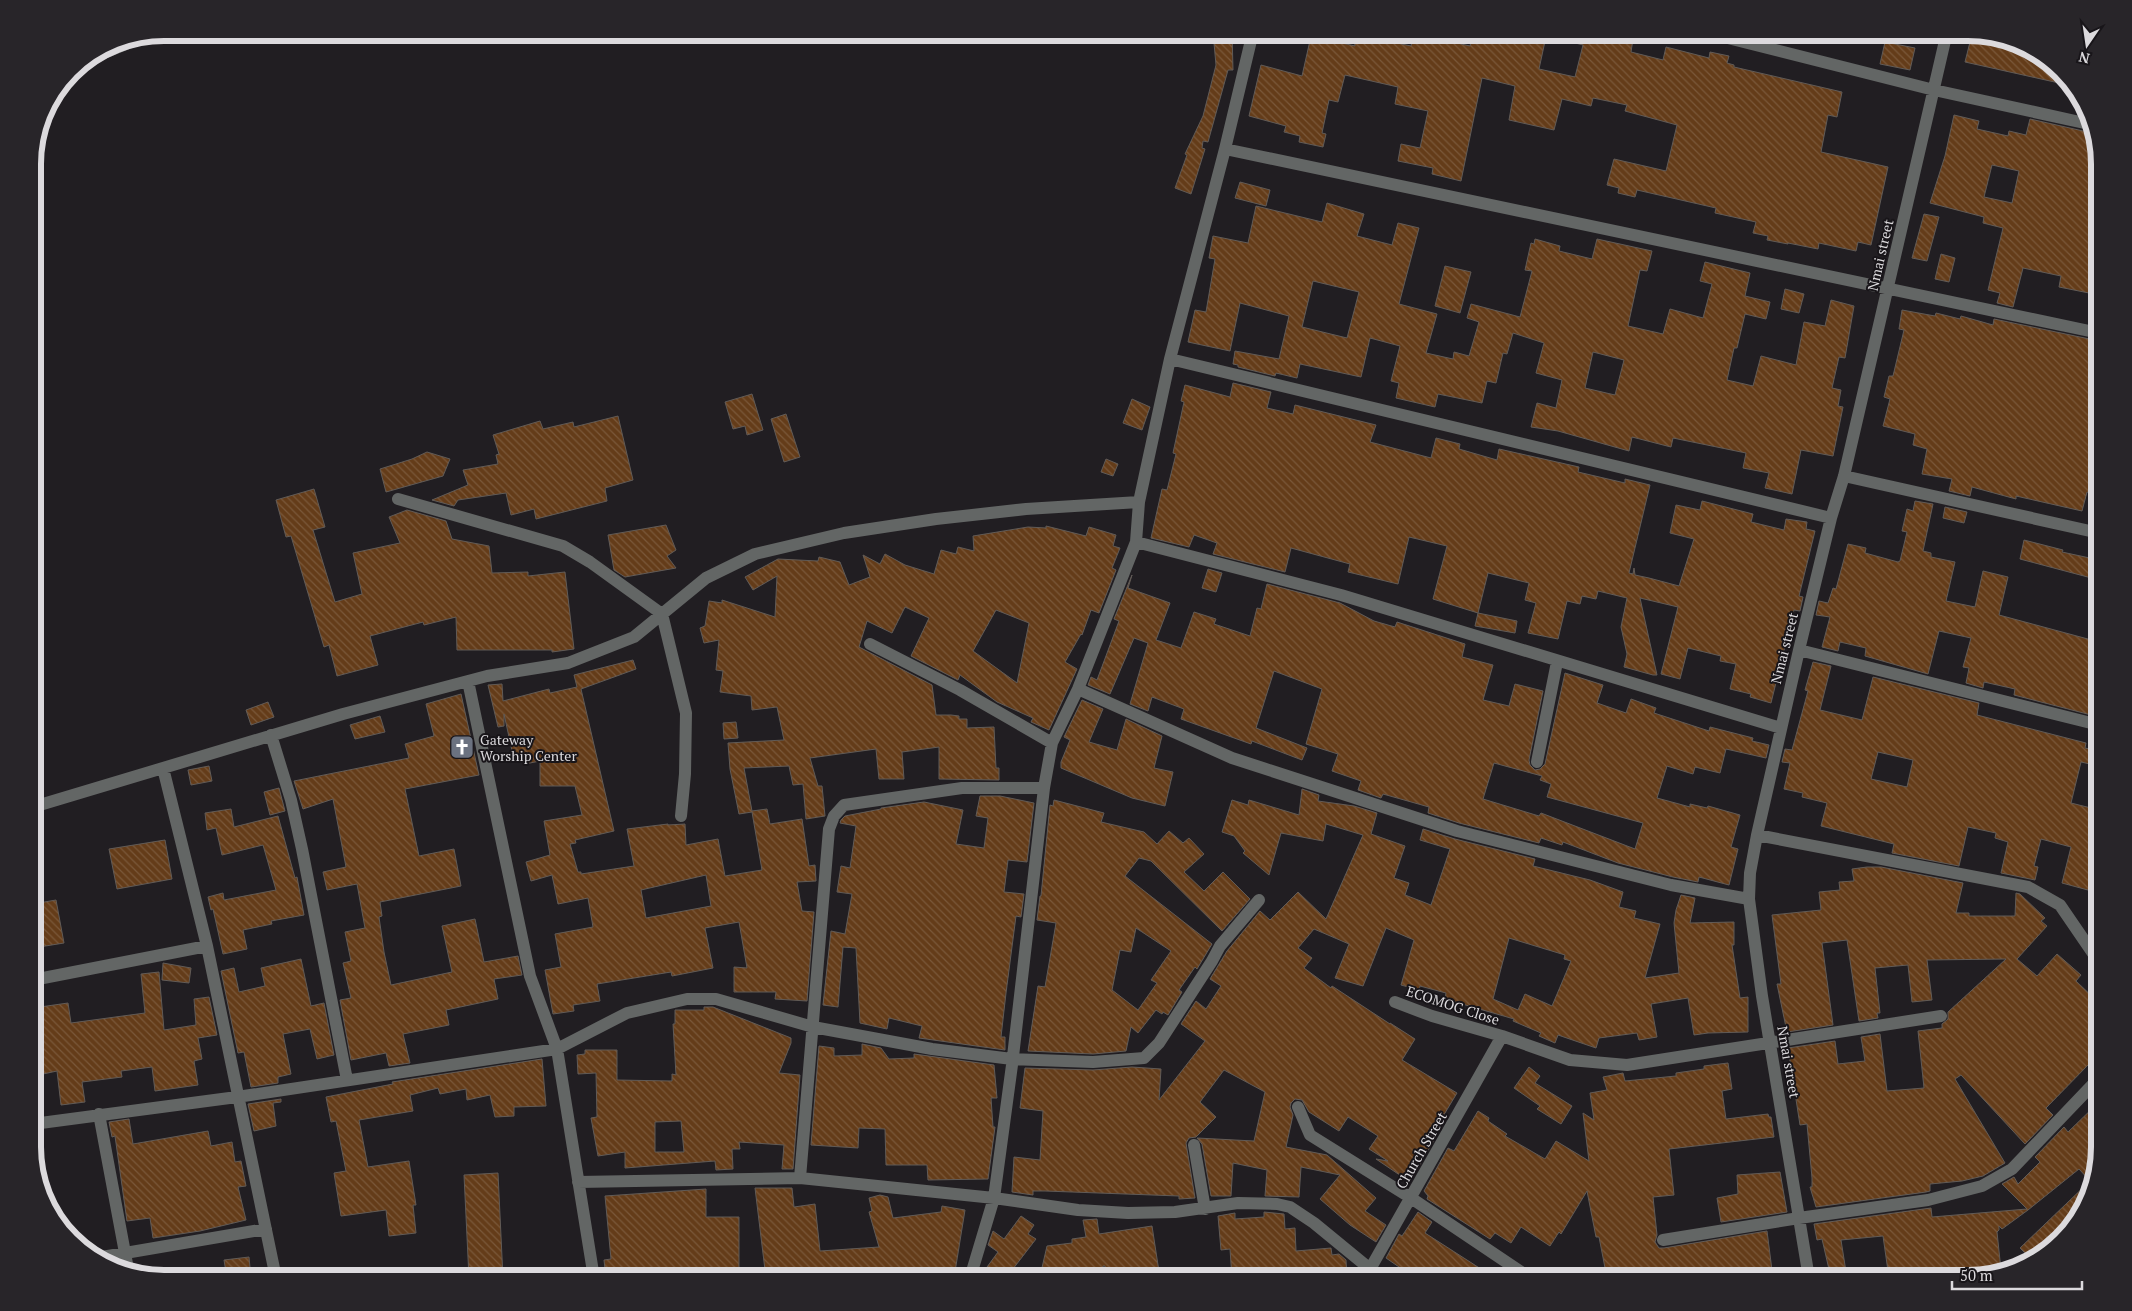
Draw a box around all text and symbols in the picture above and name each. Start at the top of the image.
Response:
north arrow [2062,20,2112,70]
text: N [2076,48,2091,69]
street label: Nmai street [1863,217,1898,293]
street label: Nmai street [1766,610,1802,686]
place label: Gateway Worship Center [480,730,577,765]
church icon: Gateway Worship Center [449,734,475,760]
street label: ECOMOG Close [1404,981,1502,1029]
street label: Nmai street [1773,1024,1805,1100]
street label: Church Street [1391,1107,1451,1192]
scale bar [1952,1258,2082,1290]
text: 50 m [1960,1265,1993,1285]

